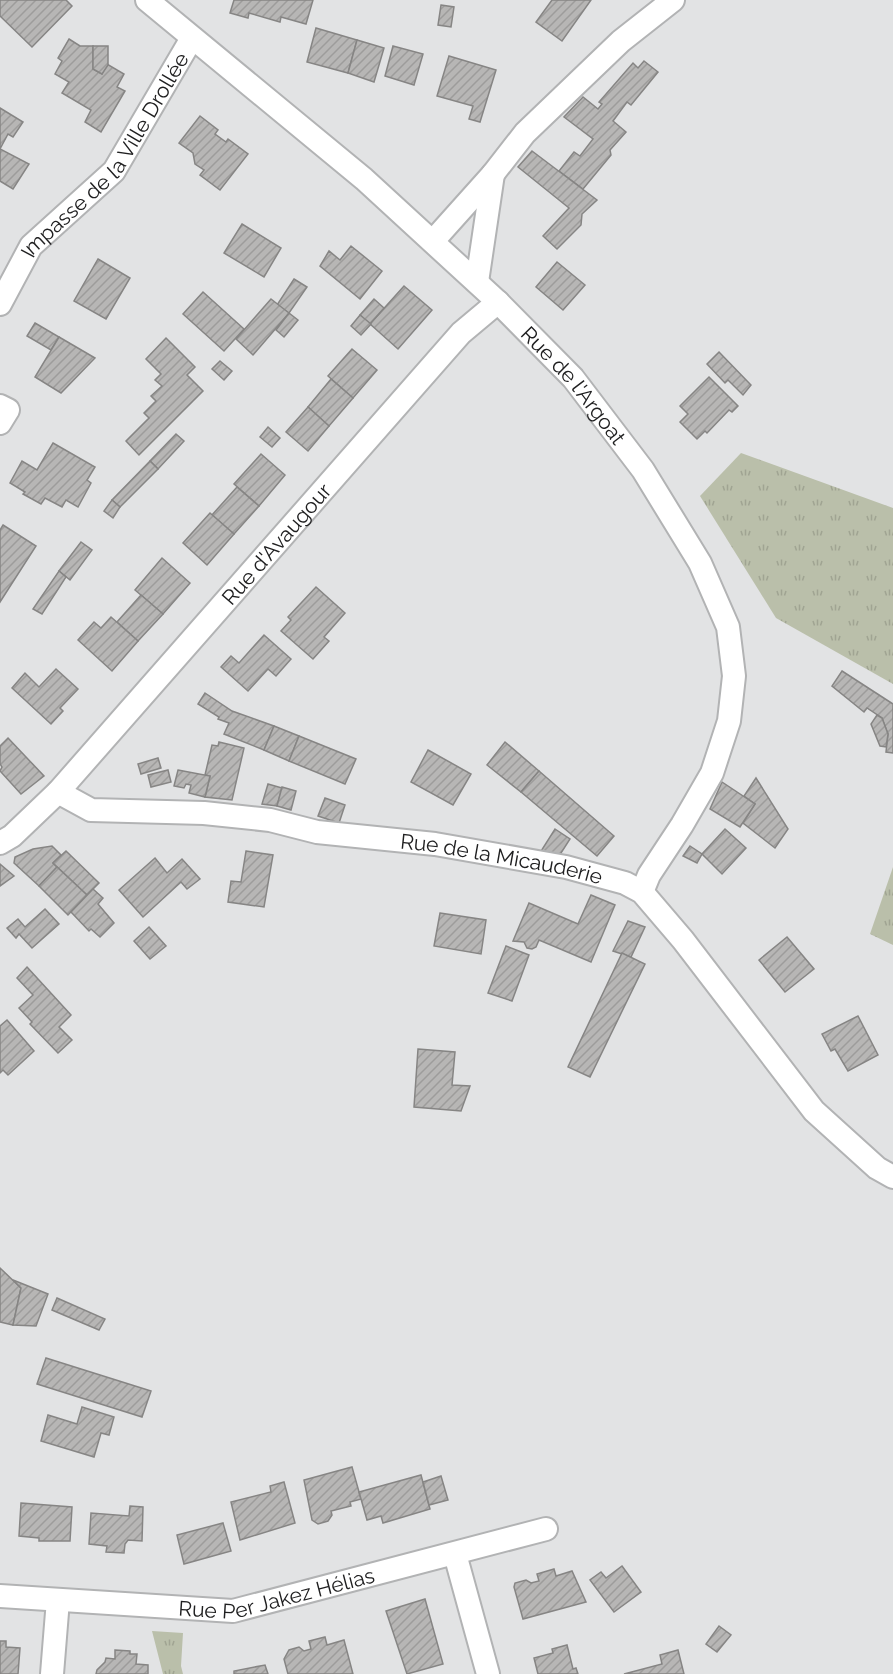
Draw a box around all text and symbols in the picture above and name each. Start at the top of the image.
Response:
street label: Impasse de la Ville Drollée [15,48,193,261]
street label: Rue de l'Argoat [516,321,631,449]
street label: Rue d'Avaugour [216,477,336,610]
street label: Rue de la Micauderie [399,828,605,889]
street label: Rue Per Jakez Hélias [178,1562,377,1624]

